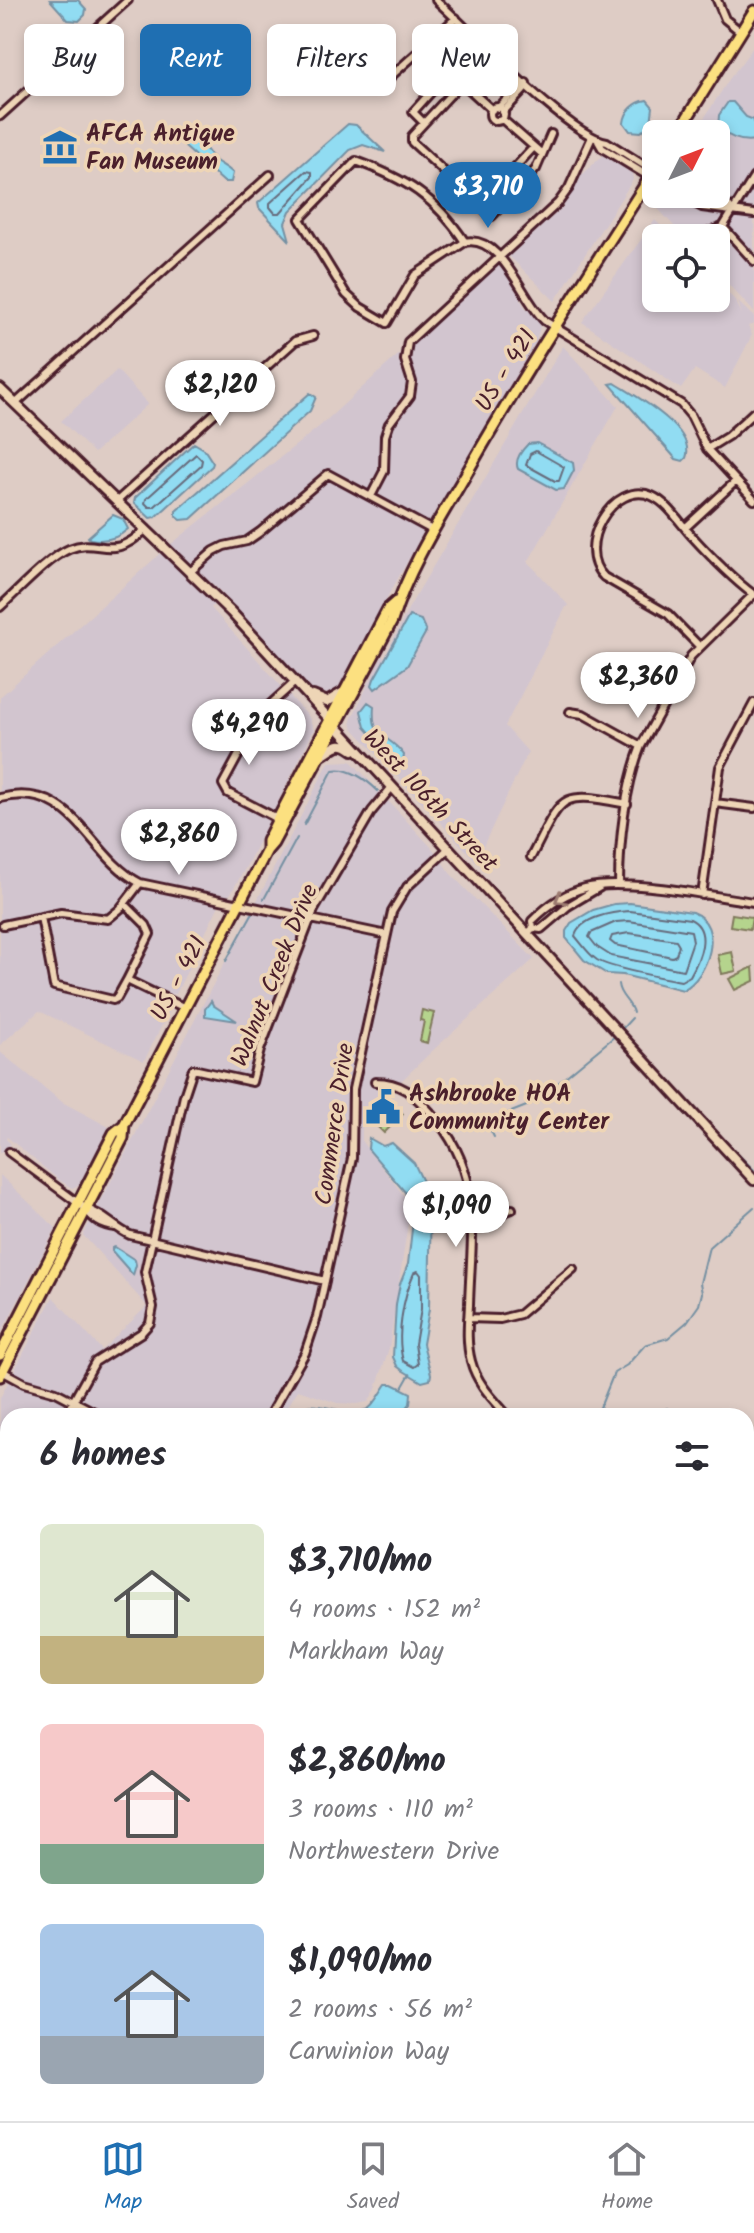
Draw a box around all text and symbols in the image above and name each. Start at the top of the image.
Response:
chip: Buy [24,24,124,96]
chip: Rent [140,24,251,96]
chip: Filters [267,24,396,96]
chip: New [412,24,518,96]
place label: AFCA Antique Fan Museum [86,115,235,182]
north arrow [642,120,730,208]
map controls [642,120,730,312]
museum icon: AFCA Antique Fan Museum [41,128,79,166]
pin: $3,710 [423,162,553,230]
text: $3,710 [453,167,523,209]
button: locate [642,224,730,312]
street label: US - 421 [465,321,547,420]
pin: $2,120 [155,360,285,428]
text: $2,120 [183,365,257,407]
pin: $2,360 [573,652,703,720]
text: $2,360 [598,657,678,699]
pin: $4,290 [184,699,314,767]
text: $4,290 [210,704,288,746]
street label: West 106th Street [353,720,507,882]
pin: $2,860 [114,809,244,877]
text: $2,860 [139,814,219,856]
street label: Walnut Creek Drive [221,878,330,1073]
one-way arrow [554,889,569,905]
street label: US - 421 [140,929,218,1029]
street label: Commerce Drive [305,1040,366,1208]
place label: Ashbrooke HOA Community Center [409,1075,610,1142]
public building icon: Ashbrooke HOA Community Center [364,1088,402,1126]
pin: $1,090 [391,1181,521,1249]
text: $1,090 [421,1186,491,1228]
text: 6 homes [40,1429,166,1483]
icon: filters [670,1434,714,1478]
text: $3,710/mo [288,1535,432,1589]
icon: home [104,1556,200,1652]
text: 4 rooms · 152 m² [288,1589,480,1631]
text: Markham Way [288,1631,443,1673]
text: $2,860/mo [288,1735,446,1789]
icon: home [104,1756,200,1852]
text: 3 rooms · 110 m² [288,1789,473,1831]
text: Northwestern Drive [288,1831,499,1873]
text: $1,090/mo [288,1935,432,1989]
icon: home [104,1956,200,2052]
text: 2 rooms · 56 m² [288,1989,472,2031]
text: Carwinion Way [288,2031,449,2073]
tab: Map [101,2137,145,2220]
tab: Saved [347,2137,399,2220]
tab: Home [601,2137,653,2220]

